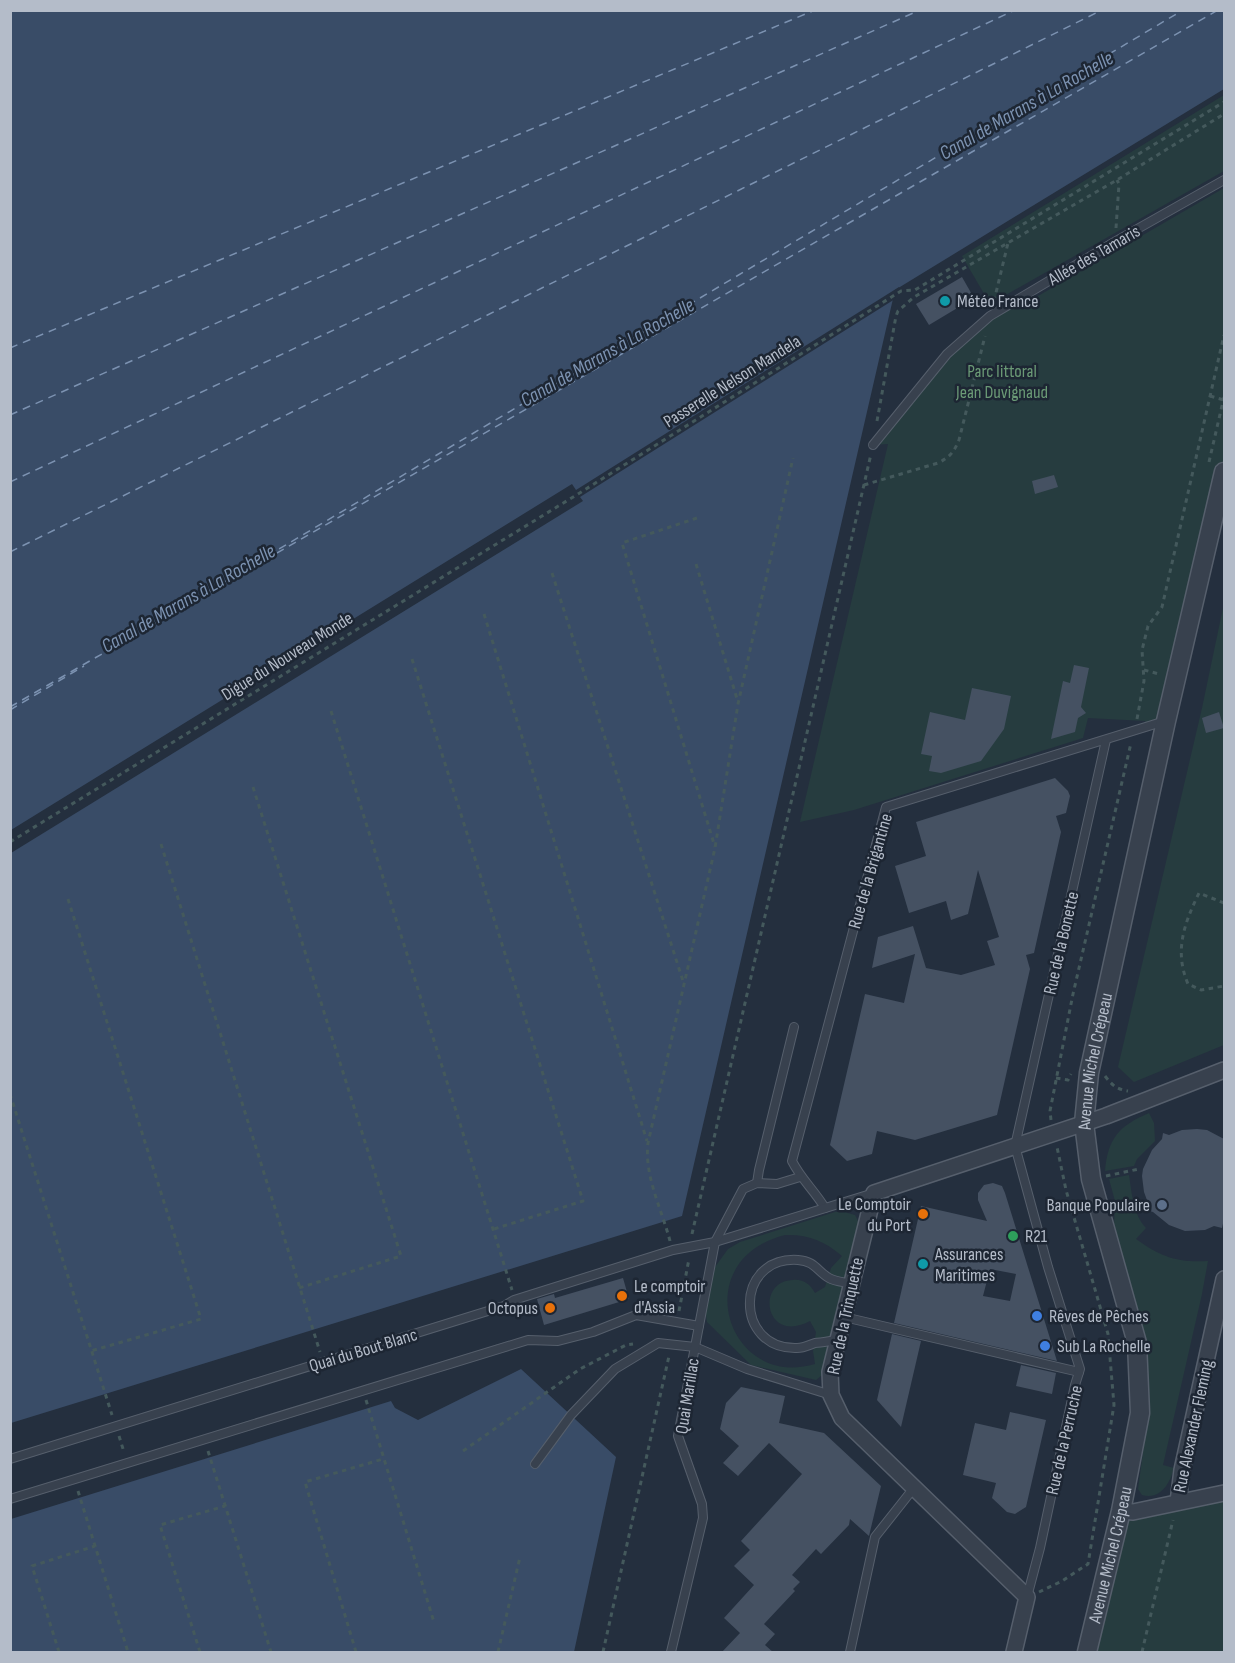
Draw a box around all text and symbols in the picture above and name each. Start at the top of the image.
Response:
water label: Canal de Marans à La Rochelle [935,46,1118,166]
street label: Allée des Tamaris [1044,221,1144,291]
place label: Météo France [957,291,1038,312]
water label: Canal de Marans à La Rochelle [516,293,699,413]
marker: Météo France [938,294,952,308]
street label: Passerelle Nelson Mandela [660,331,805,432]
park label: Parc littoral Jean Duvignaud [955,361,1048,403]
water label: Canal de Marans à La Rochelle [97,539,280,659]
street label: Digue du Nouveau Monde [218,607,357,705]
street label: Rue de la Brigantine [844,811,897,931]
street label: Rue de la Bonette [1039,890,1084,997]
street label: Avenue Michel Crépeau [1074,991,1117,1133]
place label: Le Comptoir du Port [838,1194,911,1236]
place label: Banque Populaire [1046,1195,1150,1216]
marker: Banque Populaire [1155,1198,1169,1212]
marker: Le Comptoir du Port [916,1207,930,1221]
place label: R21 [1025,1226,1048,1247]
marker: R21 [1006,1229,1020,1243]
place label: Assurances Maritimes [934,1244,1003,1286]
street label: Rue de la Trinquette [823,1256,868,1377]
marker: Assurances Maritimes [916,1257,930,1271]
place label: Le comptoir d'Assia [634,1276,706,1318]
marker: Le comptoir d'Assia [615,1289,629,1303]
place label: Octopus [488,1298,538,1319]
marker: Octopus [543,1301,557,1315]
place label: Rêves de Pêches [1049,1306,1149,1327]
marker: Rêves de Pêches [1030,1309,1044,1323]
street label: Quai du Bout Blanc [307,1324,420,1377]
place label: Sub La Rochelle [1057,1336,1151,1357]
marker: Sub La Rochelle [1038,1339,1052,1353]
street label: Quai Marillac [671,1357,704,1435]
street label: Rue Alexander Fleming [1169,1358,1218,1495]
street label: Rue de la Perruche [1042,1383,1087,1497]
street label: Avenue Michel Crépeau [1084,1485,1136,1626]

